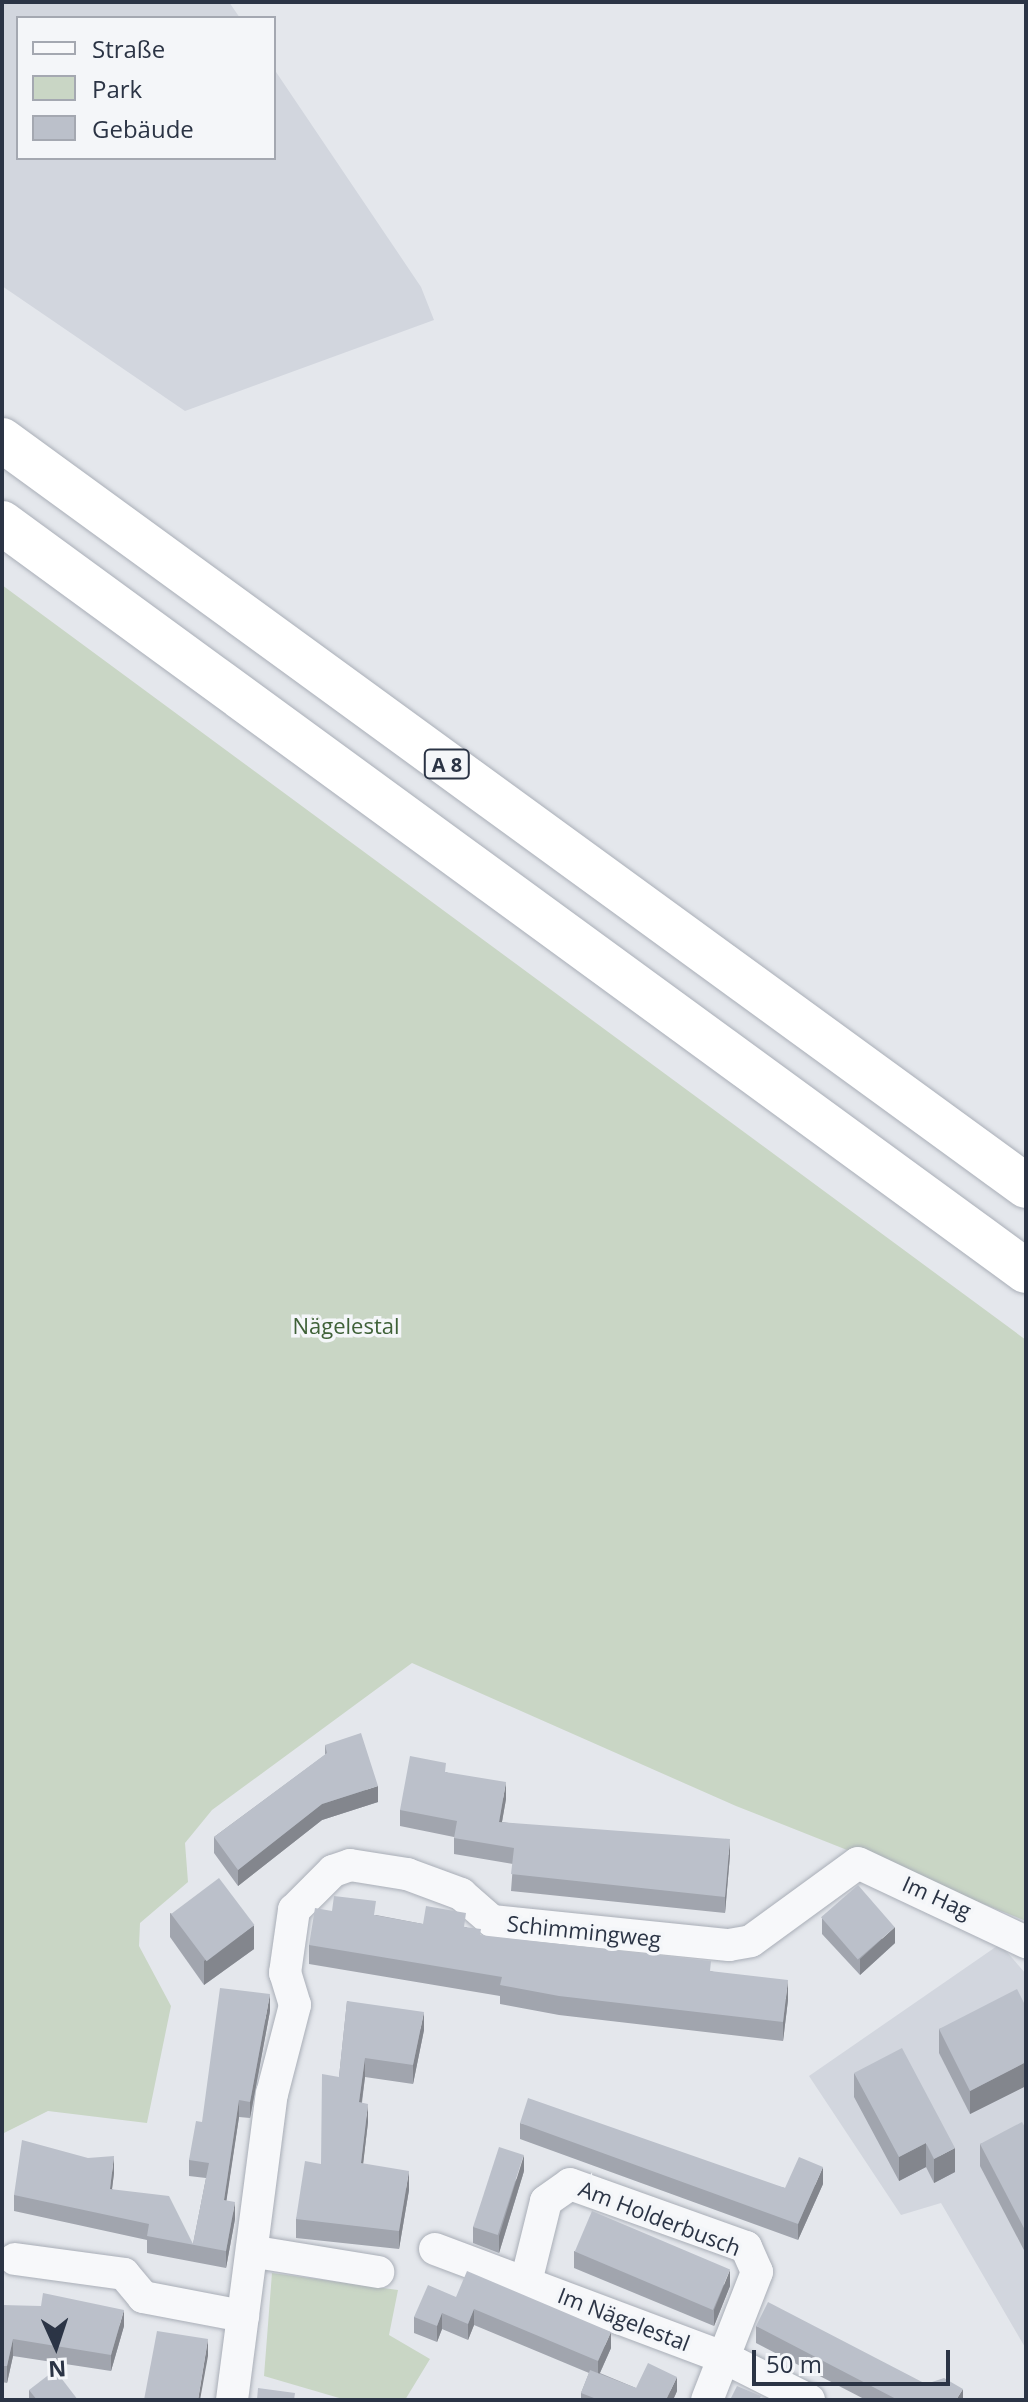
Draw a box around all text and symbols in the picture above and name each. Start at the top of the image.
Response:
legend [16,16,276,160]
text: Straße [92,32,165,65]
text: Park [92,72,142,105]
text: Gebäude [92,112,194,145]
road number: A 8 [423,748,471,780]
park label: Nägelestal [292,1313,400,1339]
street label: Im Hag [898,1870,976,1924]
street label: Schimmingweg [506,1910,662,1952]
street label: Am Holderbusch [575,2175,745,2261]
street label: Im Nägelestal [554,2282,694,2356]
north arrow [16,2306,96,2386]
scale bar [756,2334,954,2384]
text: 50 m [766,2347,822,2380]
text: N [48,2355,67,2385]

